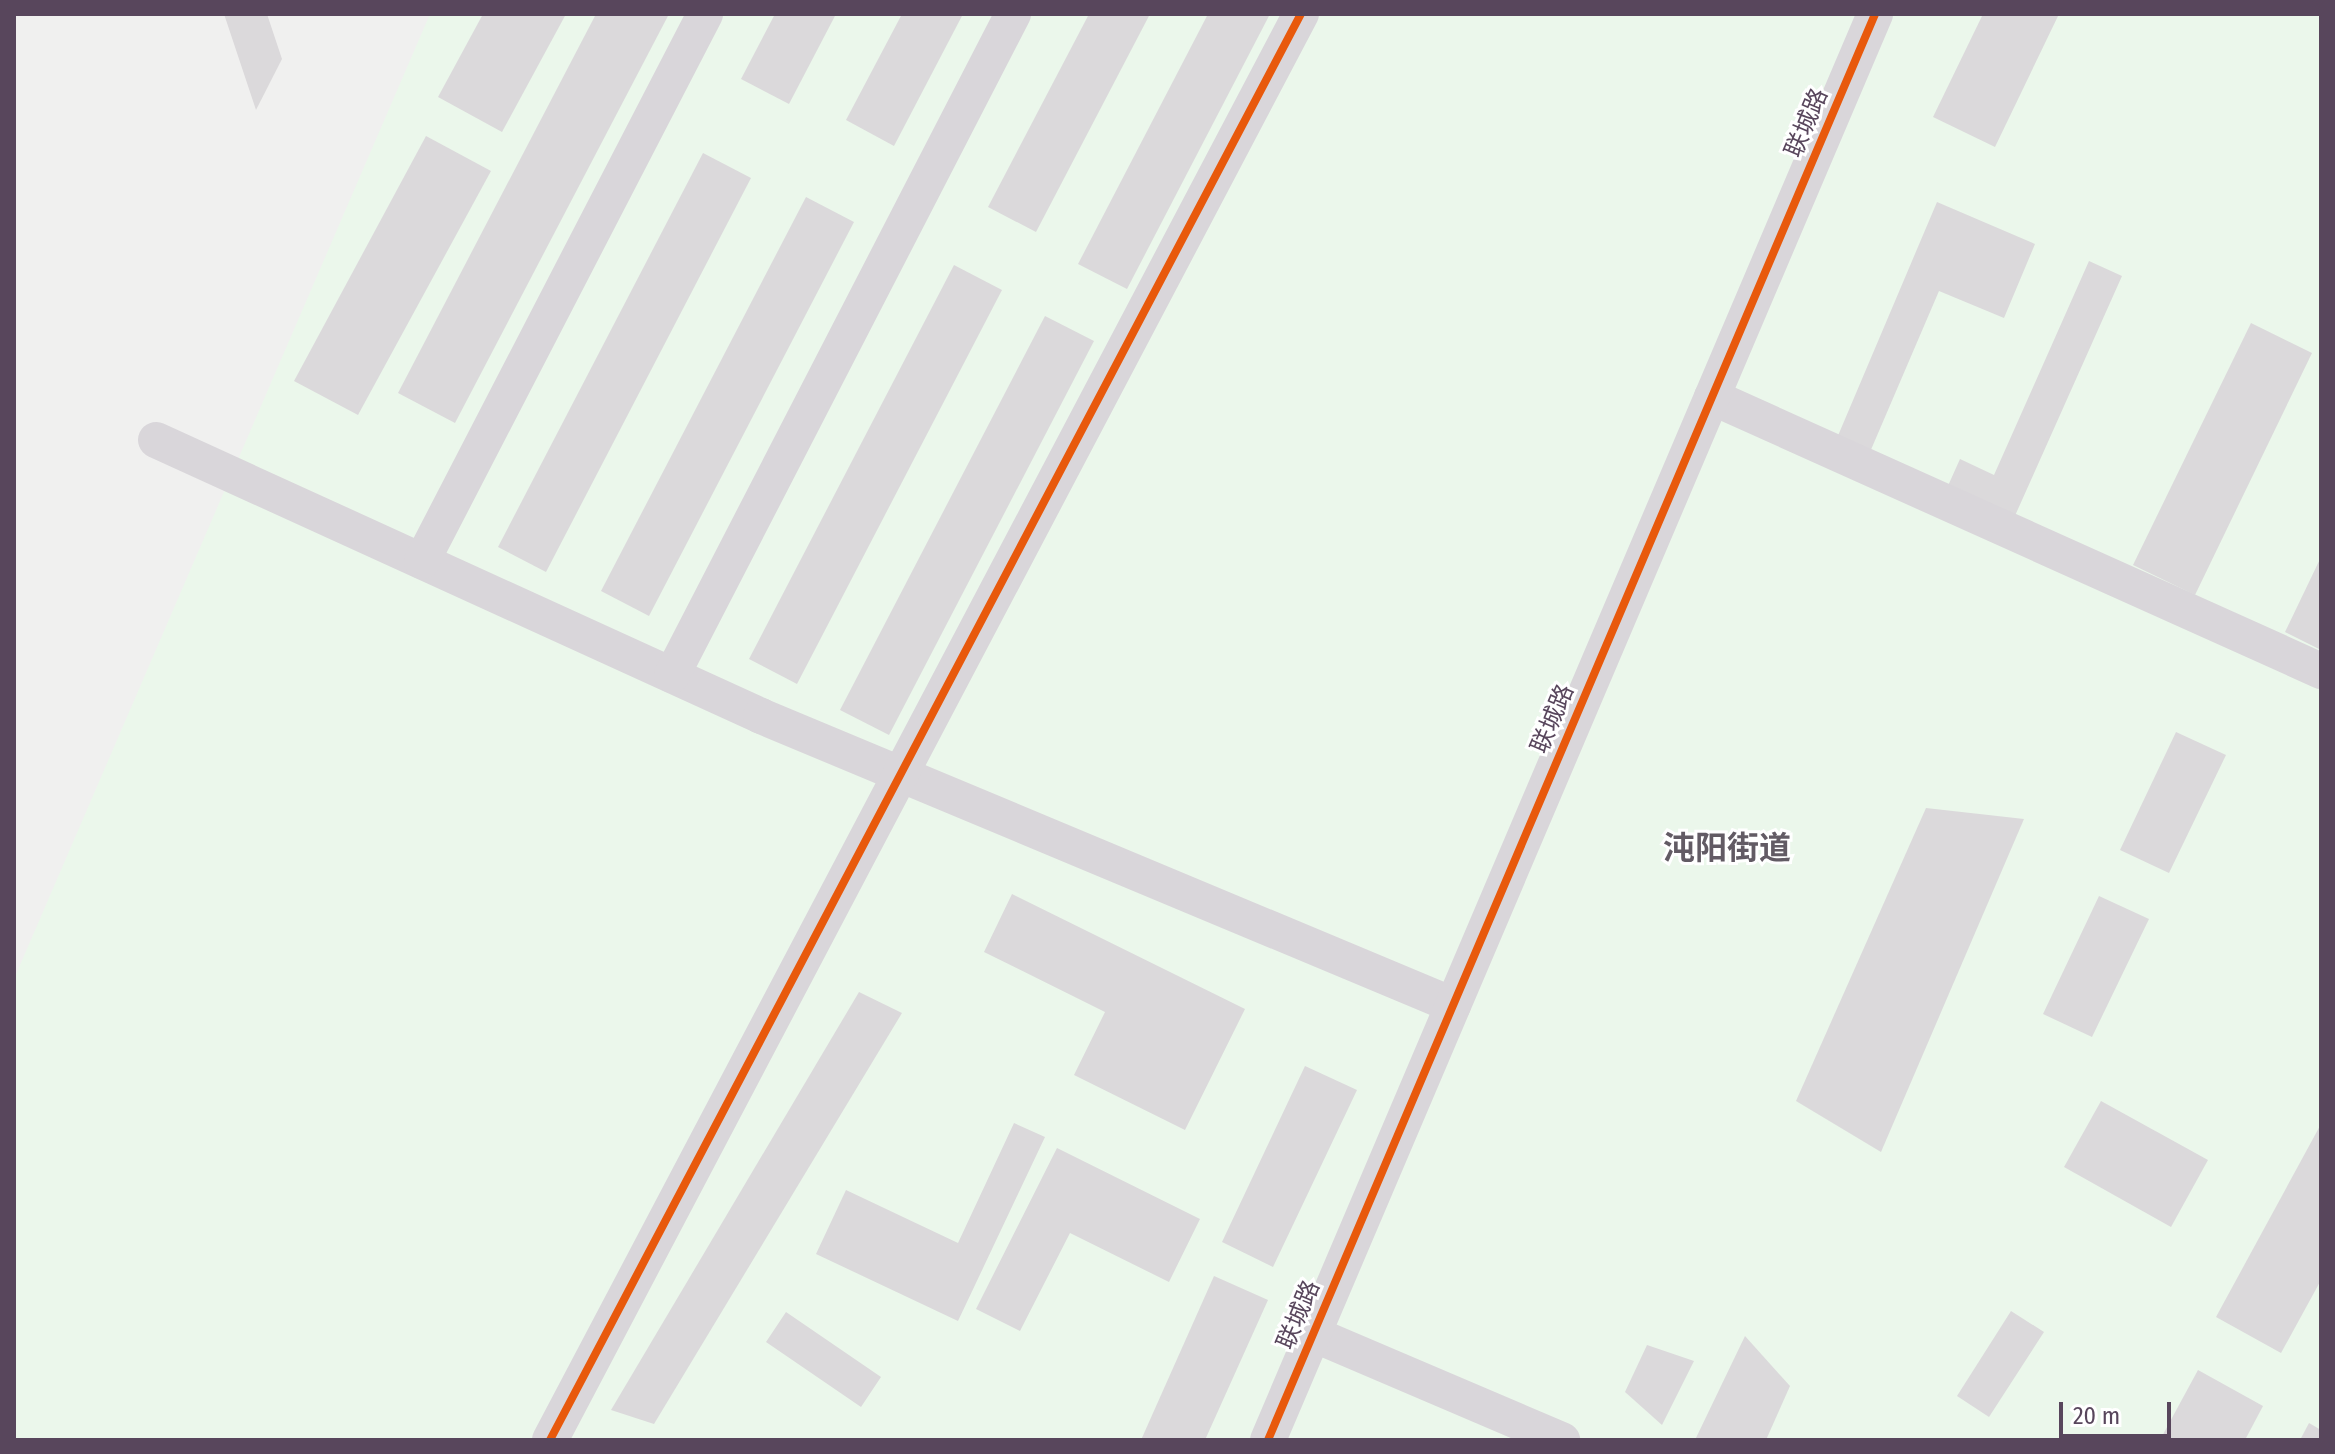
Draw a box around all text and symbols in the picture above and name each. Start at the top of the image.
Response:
street label: 联城路 [1780,84,1834,162]
street label: 联城路 [1526,680,1580,758]
district label: 沌阳街道 [1663,829,1791,867]
street label: 联城路 [1272,1276,1326,1354]
scale bar [2063,1386,2175,1436]
text: 20 m [2073,1402,2120,1430]

